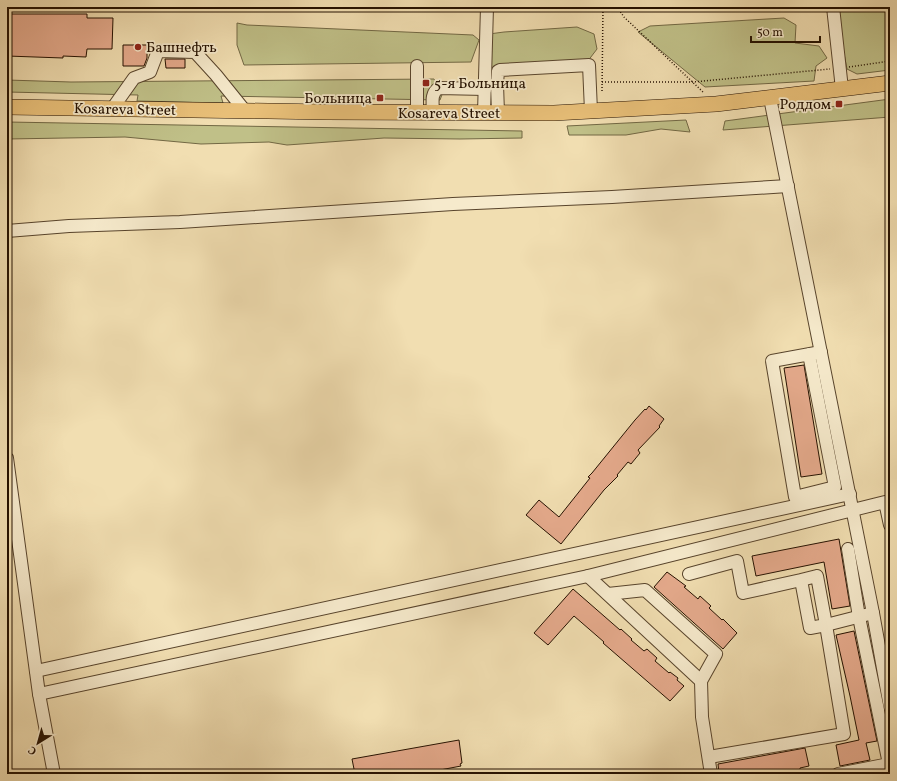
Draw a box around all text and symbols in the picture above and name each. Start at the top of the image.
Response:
scale bar [751,18,820,44]
text: 50 m [757,25,783,41]
place label: Башнефть [146,38,217,59]
marker: Башнефть [133,42,143,52]
place label: 5-я Больница [434,74,526,95]
marker: 5-я Больница [421,78,431,88]
place label: Больница [304,89,372,110]
marker: Больница [375,93,385,103]
place label: Роддом [780,95,831,116]
street label: Kosareva Street [74,99,176,122]
marker: Роддом [834,99,844,109]
street label: Kosareva Street [398,104,500,125]
north arrow [18,723,58,763]
text: С [26,742,40,758]

